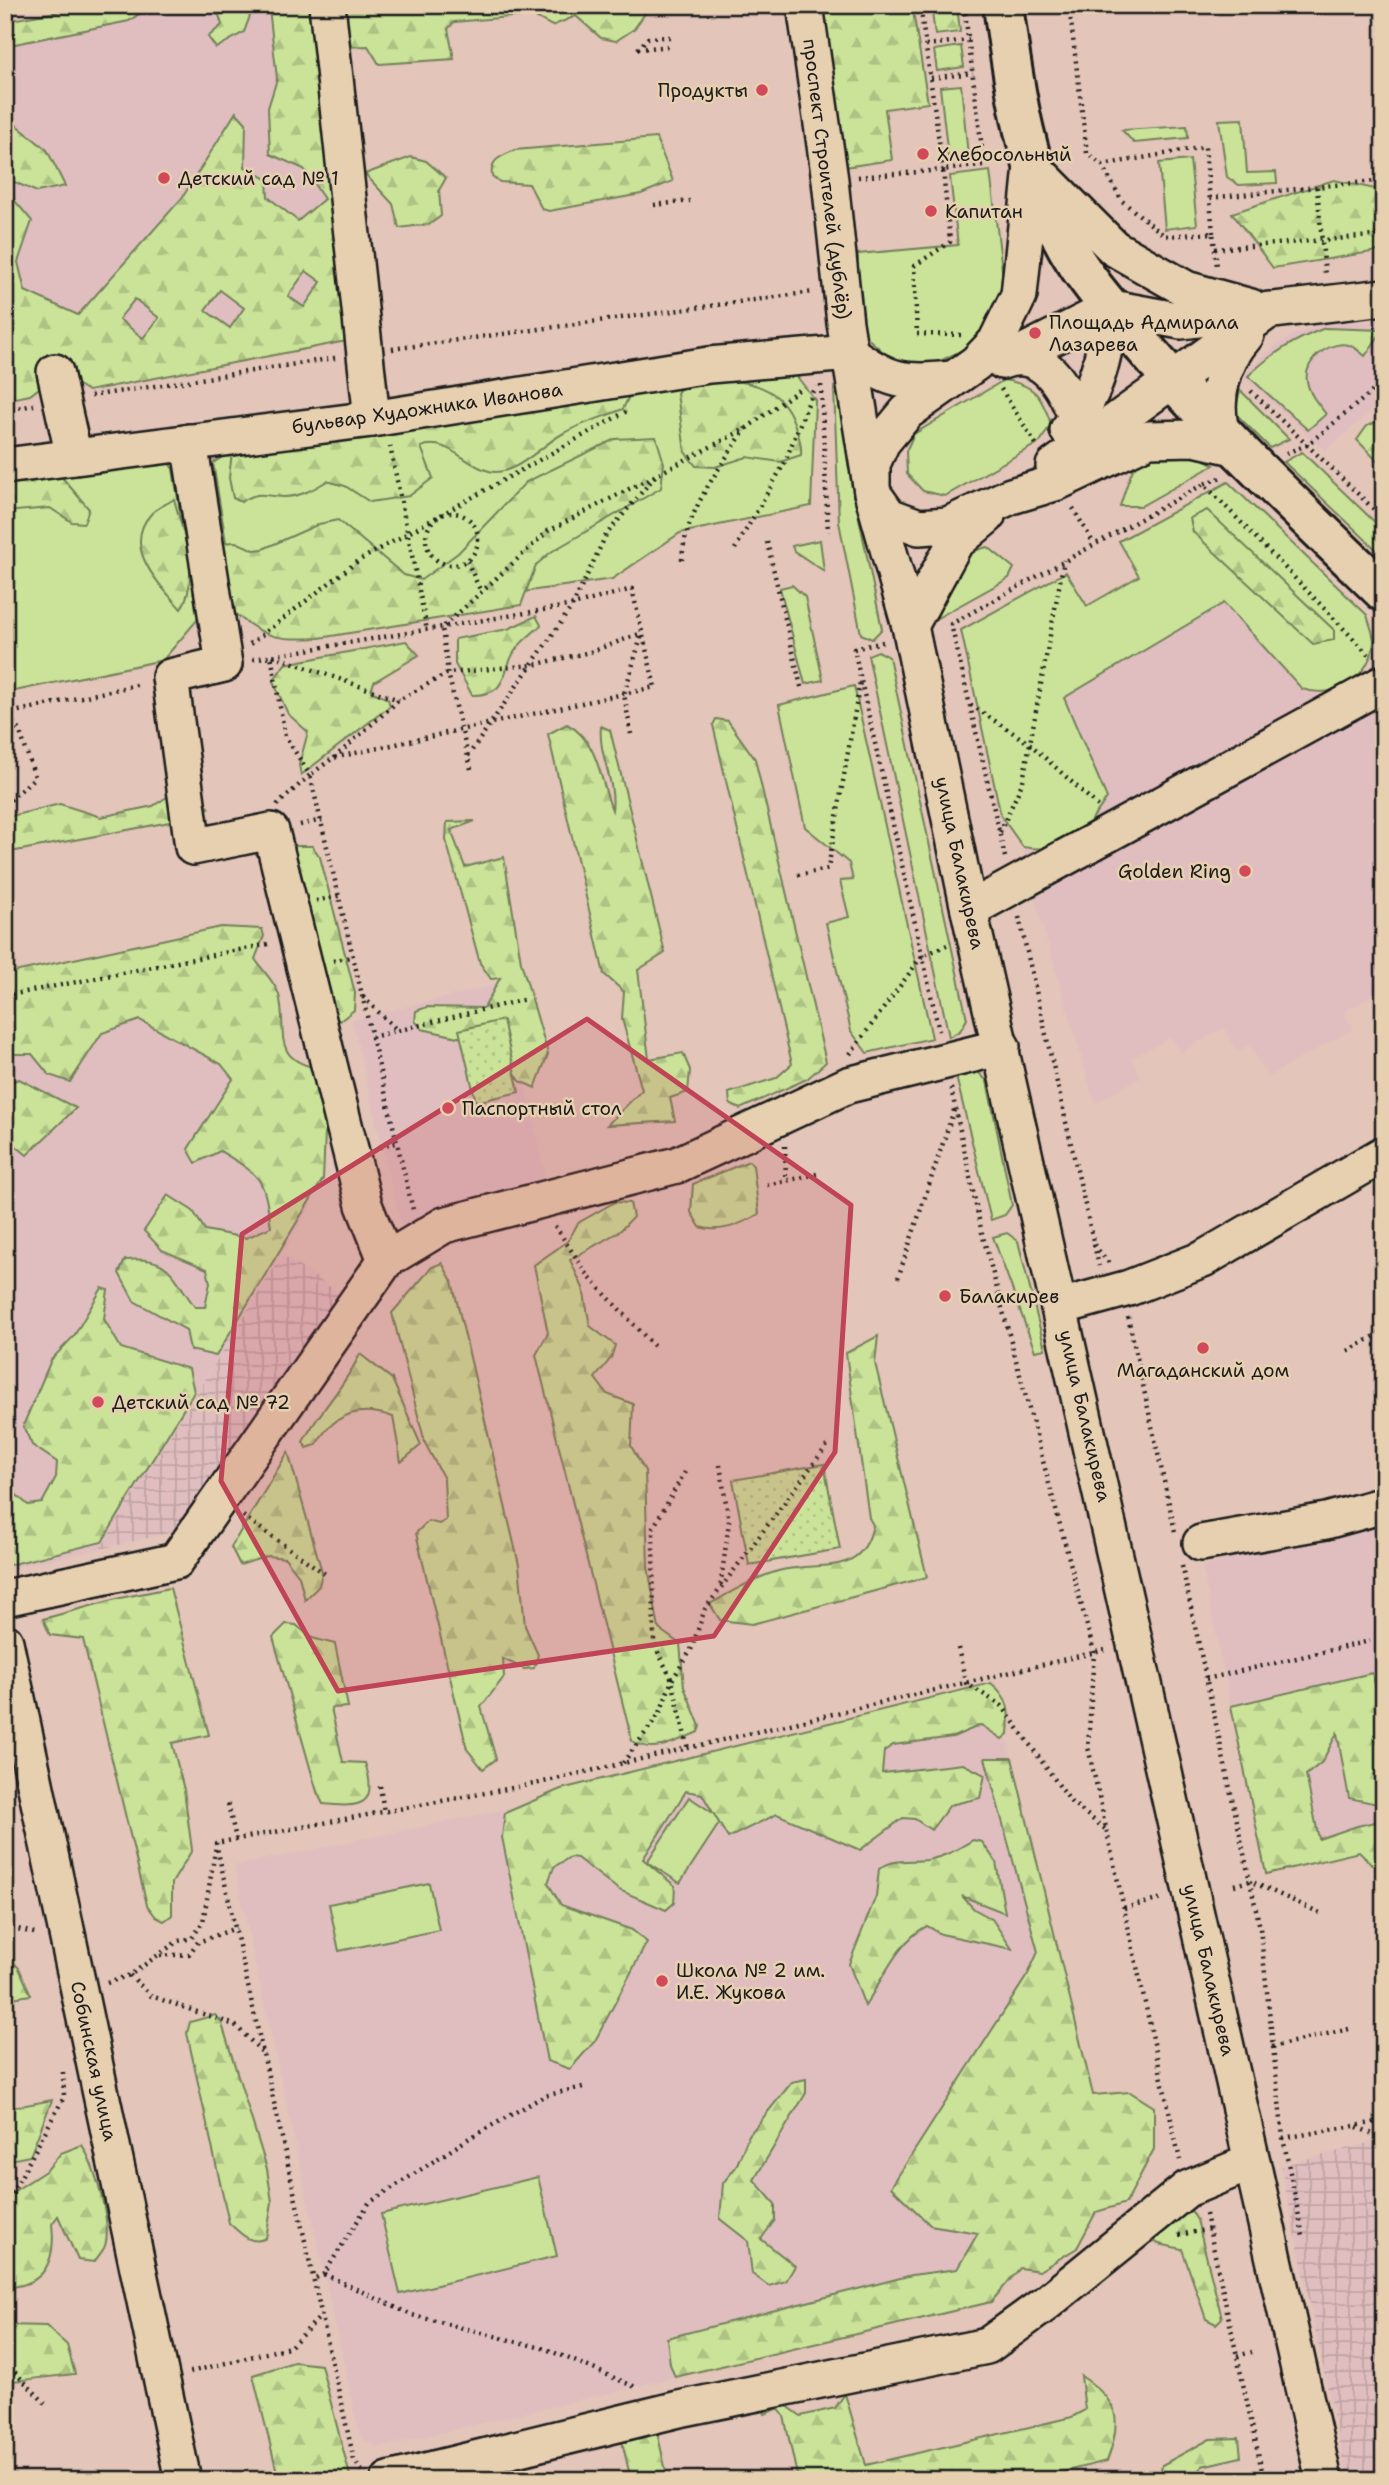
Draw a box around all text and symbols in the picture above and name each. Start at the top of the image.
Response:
street label: проспект Строителей (дублёр) [797,37,857,321]
place label: Продукты [658,78,748,103]
marker: Продукты [754,82,770,98]
place label: Хлебосольный [937,142,1071,167]
marker: Хлебосольный [915,146,931,162]
place label: Детский сад № 1 [178,166,339,191]
marker: Детский сад № 1 [156,170,172,186]
place label: Капитан [945,199,1023,224]
marker: Капитан [923,203,939,219]
place label: Площадь Адмирала Лазарева [1049,310,1239,357]
marker: Площадь Адмирала Лазарева [1027,325,1043,341]
street label: бульвар Художника Иванова [290,377,564,439]
street label: улица Балакирева [929,774,991,952]
place label: Golden Ring [1118,859,1231,884]
marker: Golden Ring [1237,863,1253,879]
place label: Паспортный стол [462,1096,622,1121]
marker: Паспортный стол [440,1100,456,1116]
place label: Балакирев [959,1284,1059,1309]
marker: Балакирев [937,1288,953,1304]
street label: улица Балакирева [1053,1328,1117,1505]
marker: Магаданский дом [1195,1340,1211,1356]
place label: Магаданский дом [1117,1358,1290,1383]
place label: Детский сад № 72 [112,1390,290,1415]
marker: Детский сад № 72 [90,1394,106,1410]
street label: улица Балакирева [1177,1882,1241,2059]
place label: Школа № 2 им. И.Е. Жукова [676,1958,825,2005]
marker: Школа № 2 им. И.Е. Жукова [654,1973,670,1989]
street label: Собинская улица [65,1979,123,2143]

